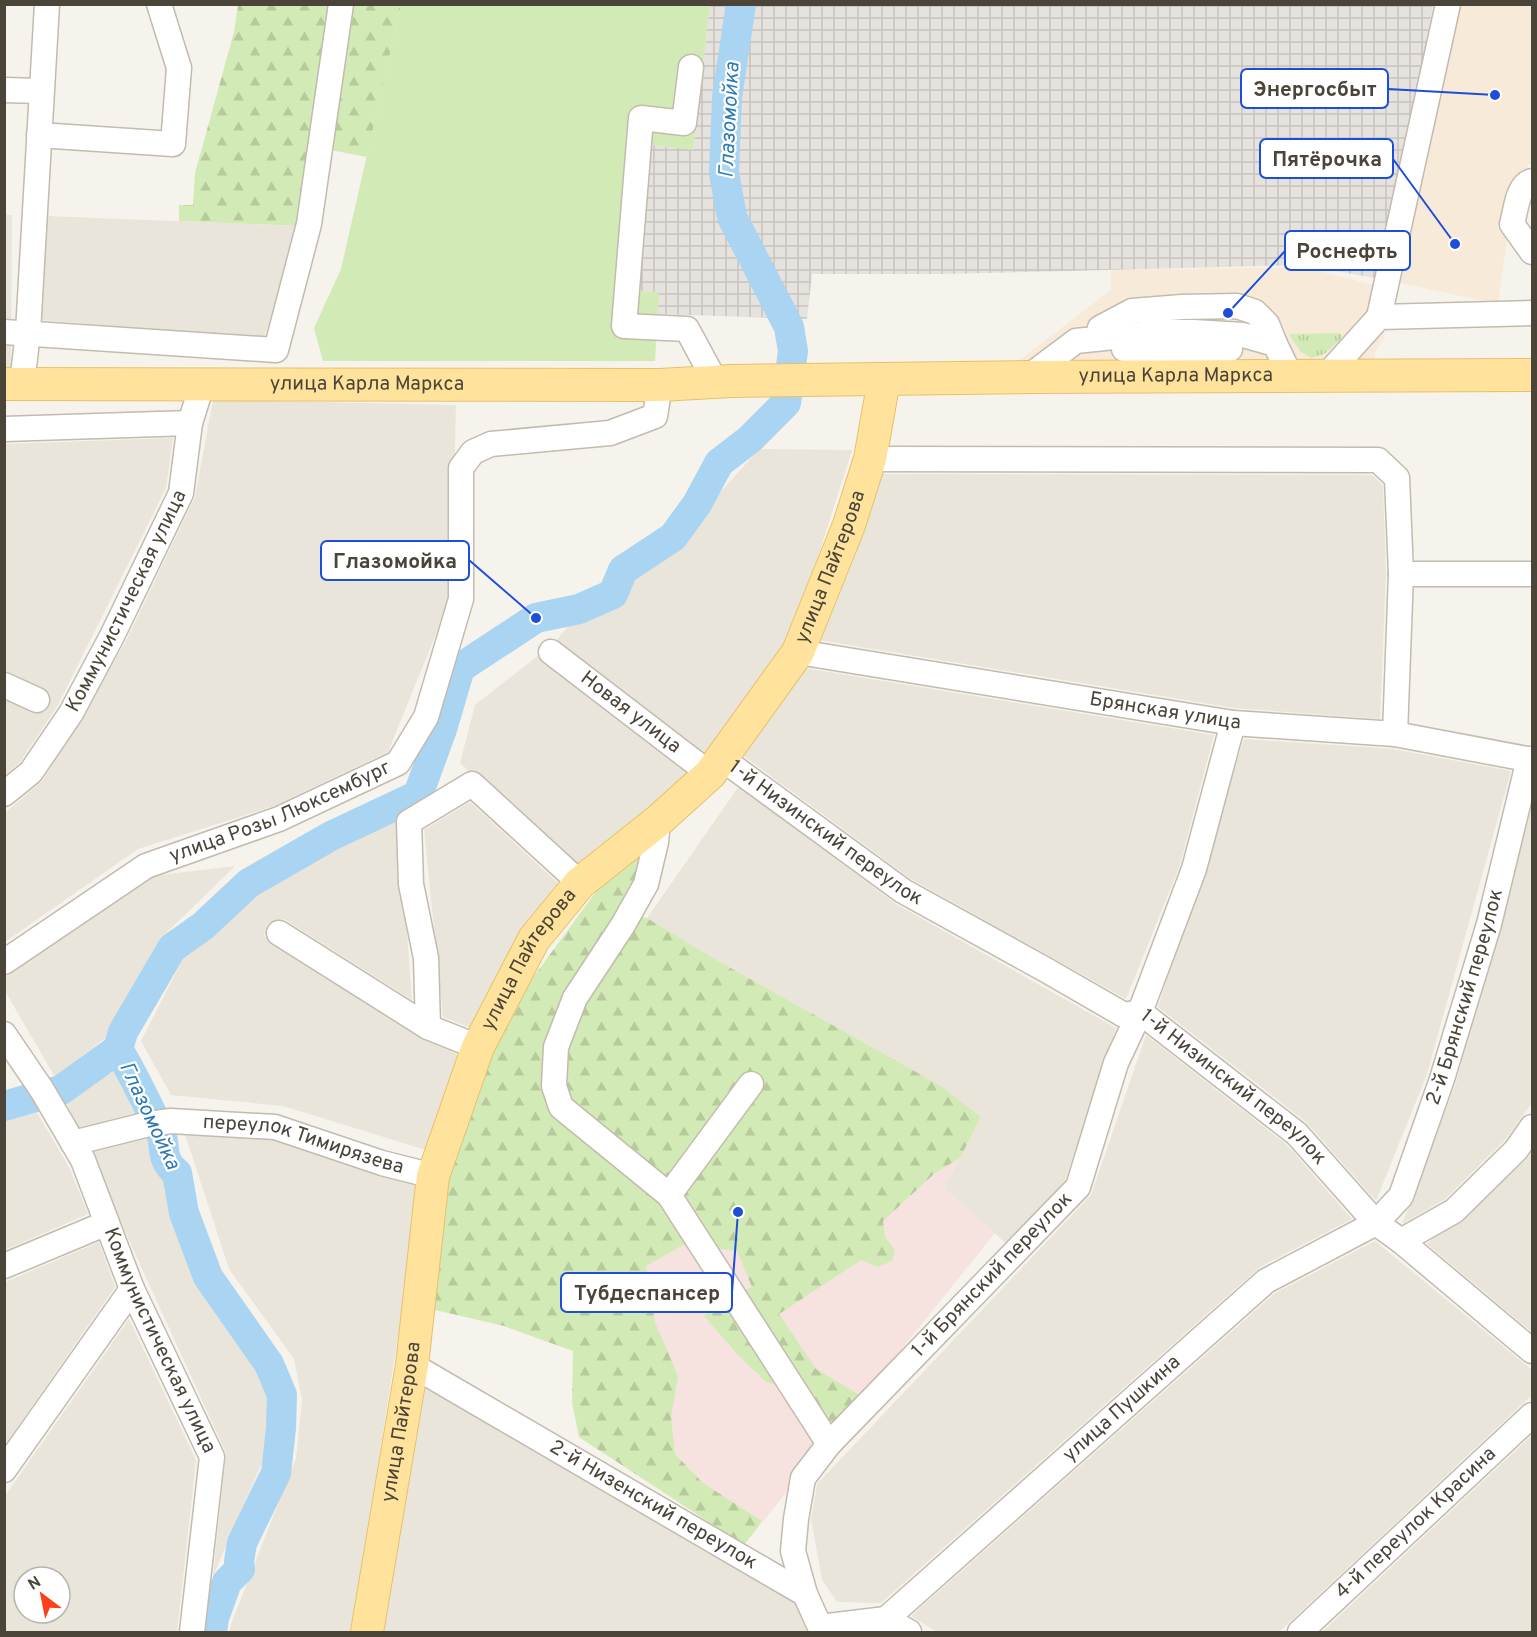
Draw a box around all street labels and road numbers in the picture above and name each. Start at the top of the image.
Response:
street label: улица Карла Маркса [1079,363,1273,390]
street label: улица Карла Маркса [270,371,464,398]
street label: Коммунистическая улица [61,486,193,717]
street label: улица Пайтерова [790,487,872,648]
street label: Новая улица [575,666,686,760]
street label: Брянская улица [1087,687,1242,736]
street label: улица Розы Люксембург [166,755,395,870]
street label: 1-й Низинский переулок [723,755,927,912]
street label: улица Пайтерова [476,884,583,1035]
street label: 2-й Брянский переулок [1421,886,1510,1109]
street label: 1-й Низинский переулок [1135,1004,1332,1171]
street label: переулок Тимирязева [202,1110,406,1181]
street label: 1-й Брянский переулок [906,1187,1078,1364]
street label: Коммунистическая улица [97,1224,221,1458]
street label: улица Пайтерова [376,1340,428,1504]
street label: улица Пушкина [1058,1350,1186,1468]
street label: 2-й Низенский переулок [544,1435,762,1576]
street label: 4-й переулок Красина [1330,1442,1502,1605]

